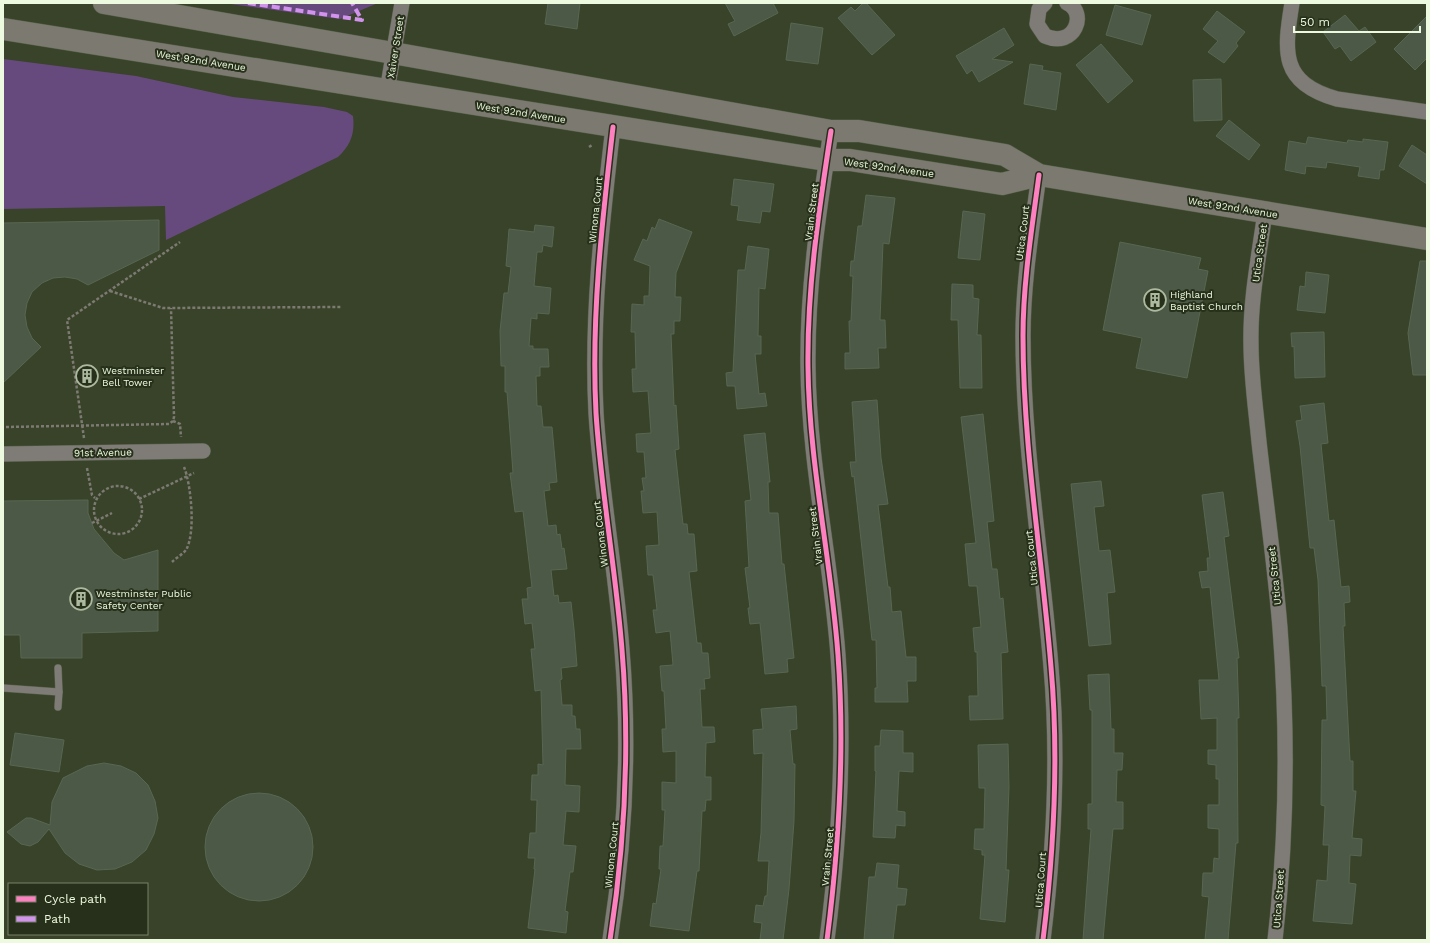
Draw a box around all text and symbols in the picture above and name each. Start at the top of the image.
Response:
scale bar [1294,8,1420,34]
street label: Xaiver Street [385,15,406,79]
text: 50 m [1300,15,1330,29]
street label: West 92nd Avenue [155,48,247,73]
street label: West 92nd Avenue [475,100,567,125]
street label: West 92nd Avenue [843,156,935,179]
street label: Winona Court [587,176,605,244]
street label: Vrain Street [802,182,821,242]
street label: West 92nd Avenue [1187,195,1279,220]
street label: Utica Court [1014,204,1031,261]
street label: Utica Street [1250,223,1269,283]
building icon: Highland Baptist Church [1142,287,1168,313]
place label: Highland Baptist Church [1170,289,1243,312]
building icon: Westminster Bell Tower [74,363,100,389]
place label: Westminster Bell Tower [102,365,164,388]
street label: 91st Avenue [74,446,132,459]
street label: Winona Court [591,499,610,568]
street label: Vrain Street [806,506,824,565]
street label: Utica Court [1023,529,1040,586]
street label: Utica Street [1266,545,1283,606]
building icon: Westminster Public Safety Center [68,586,94,612]
place label: Westminster Public Safety Center [96,588,192,611]
street label: Winona Court [603,821,621,889]
street label: Vrain Street [819,827,836,886]
street label: Utica Court [1033,851,1048,908]
street label: Utica Street [1271,869,1286,929]
legend [8,883,148,935]
text: Cycle path [44,892,106,906]
text: Path [44,912,70,926]

